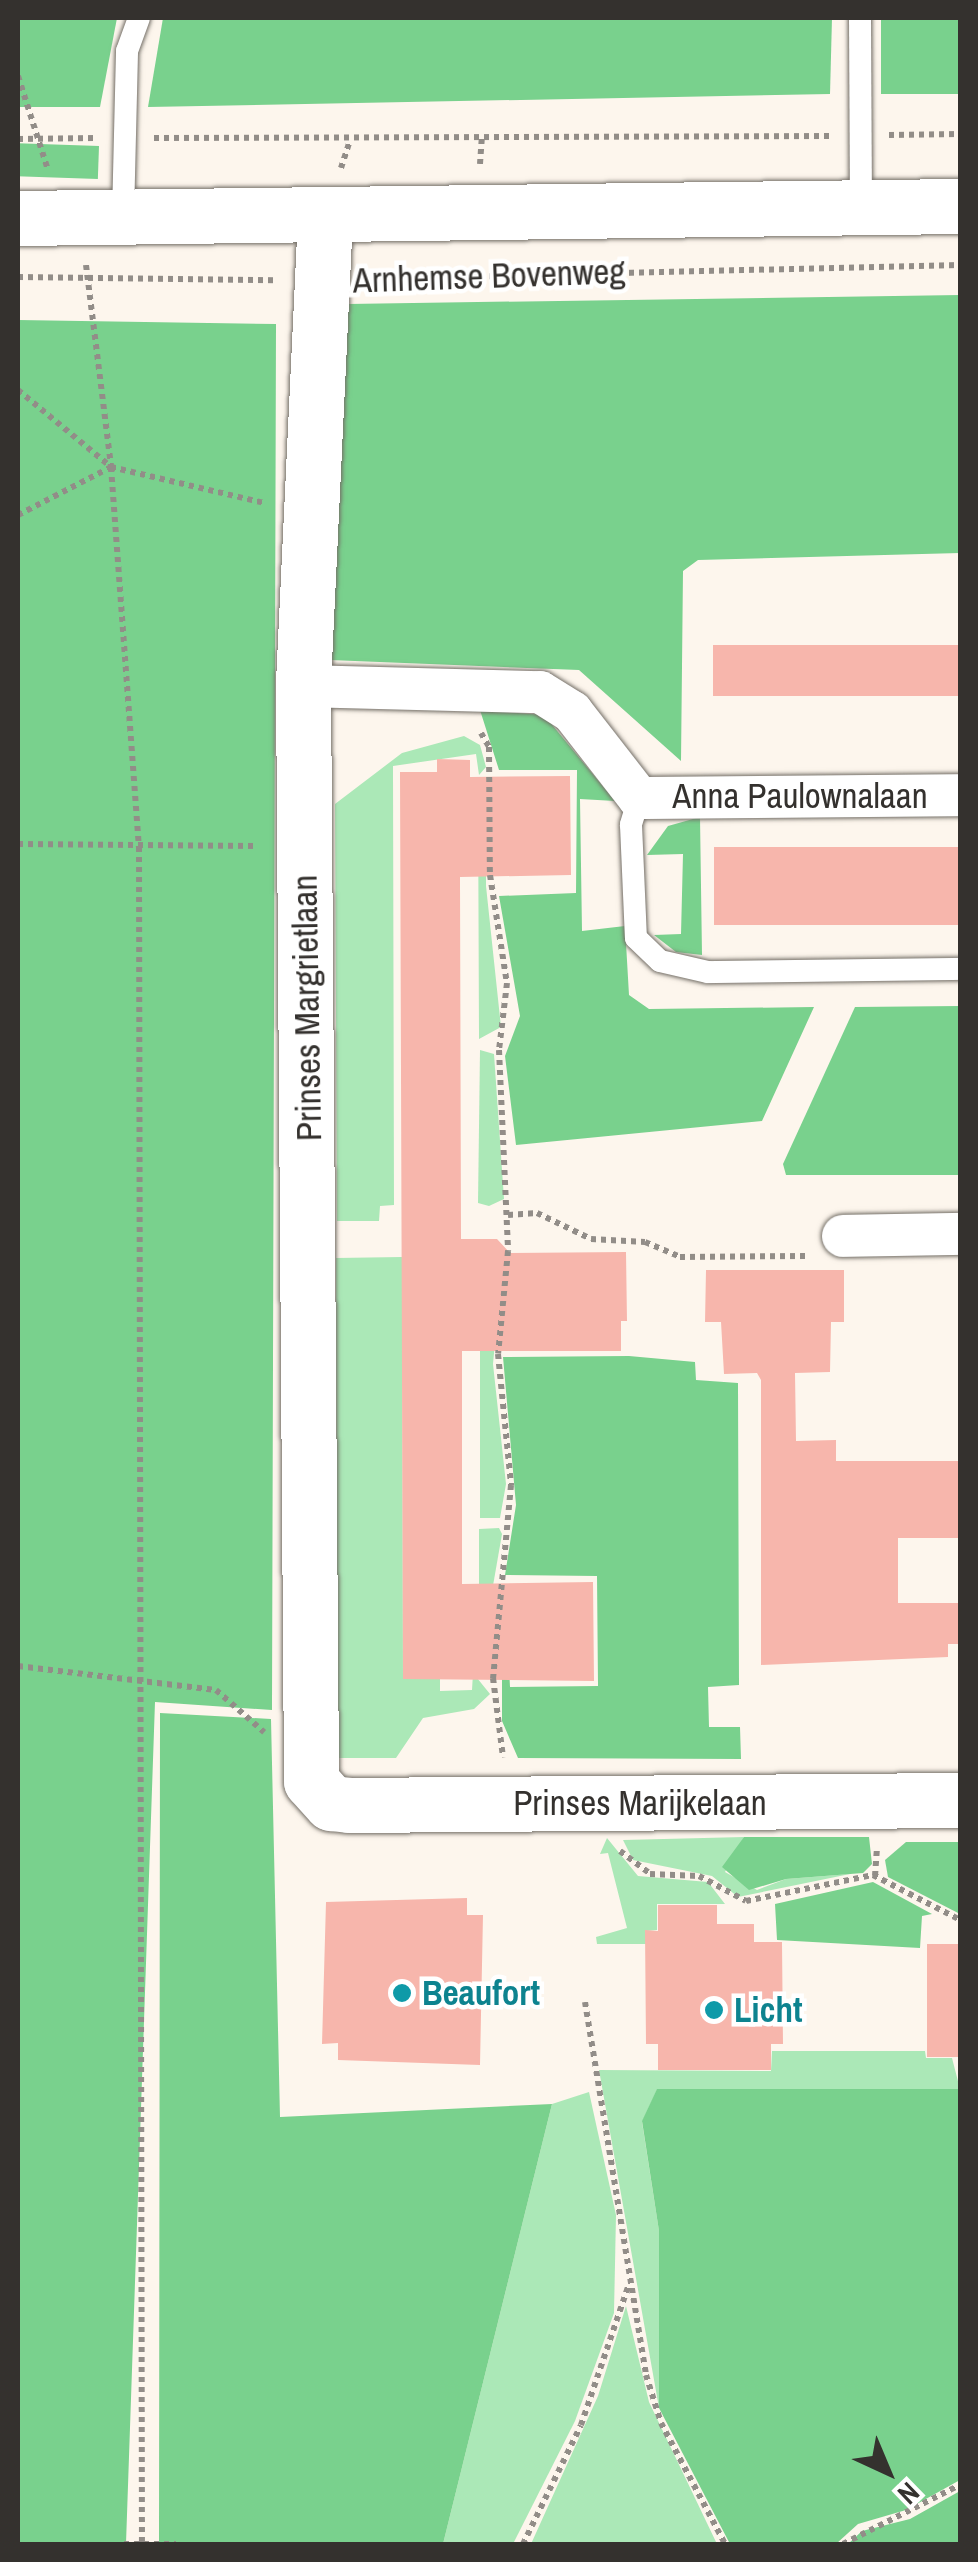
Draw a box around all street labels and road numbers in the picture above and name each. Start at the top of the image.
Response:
street label: Arnhemse Bovenweg [352,250,626,302]
street label: Anna Paulownalaan [672,775,928,817]
street label: Prinses Margrietlaan [284,874,330,1142]
street label: Prinses Marijkelaan [513,1782,767,1824]

